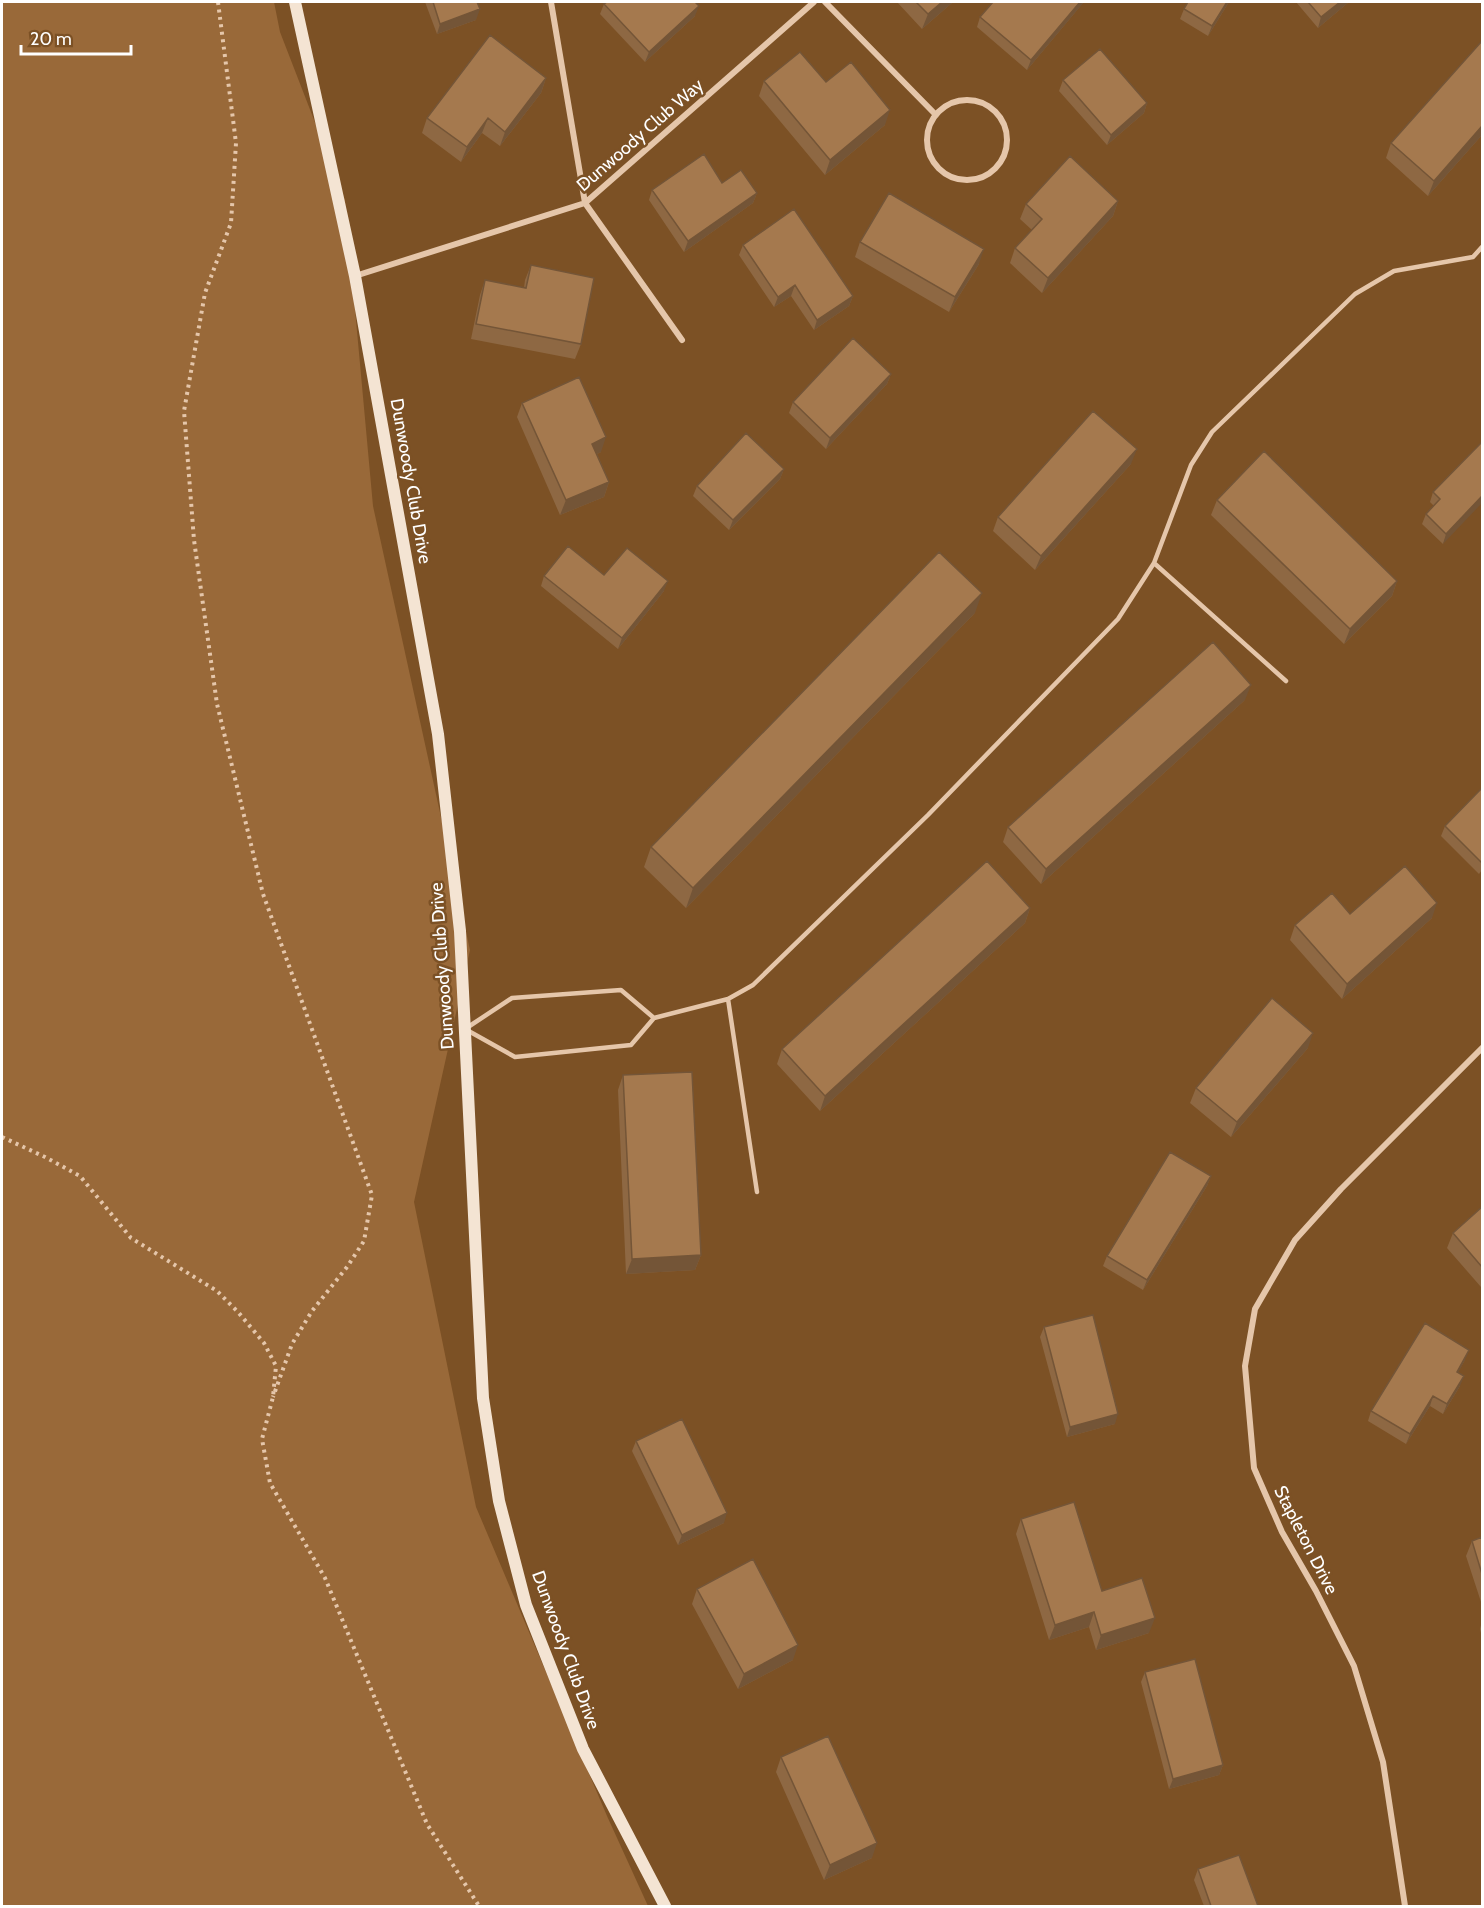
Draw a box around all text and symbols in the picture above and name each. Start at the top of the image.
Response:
scale bar [21,18,130,56]
text: 20 m [30,28,72,50]
street label: Dunwoody Club Way [572,74,708,196]
street label: Dunwoody Club Drive [386,397,436,565]
street label: Dunwoody Club Drive [425,882,459,1050]
street label: Stapleton Drive [1269,1482,1343,1598]
street label: Dunwoody Club Drive [527,1568,605,1732]

